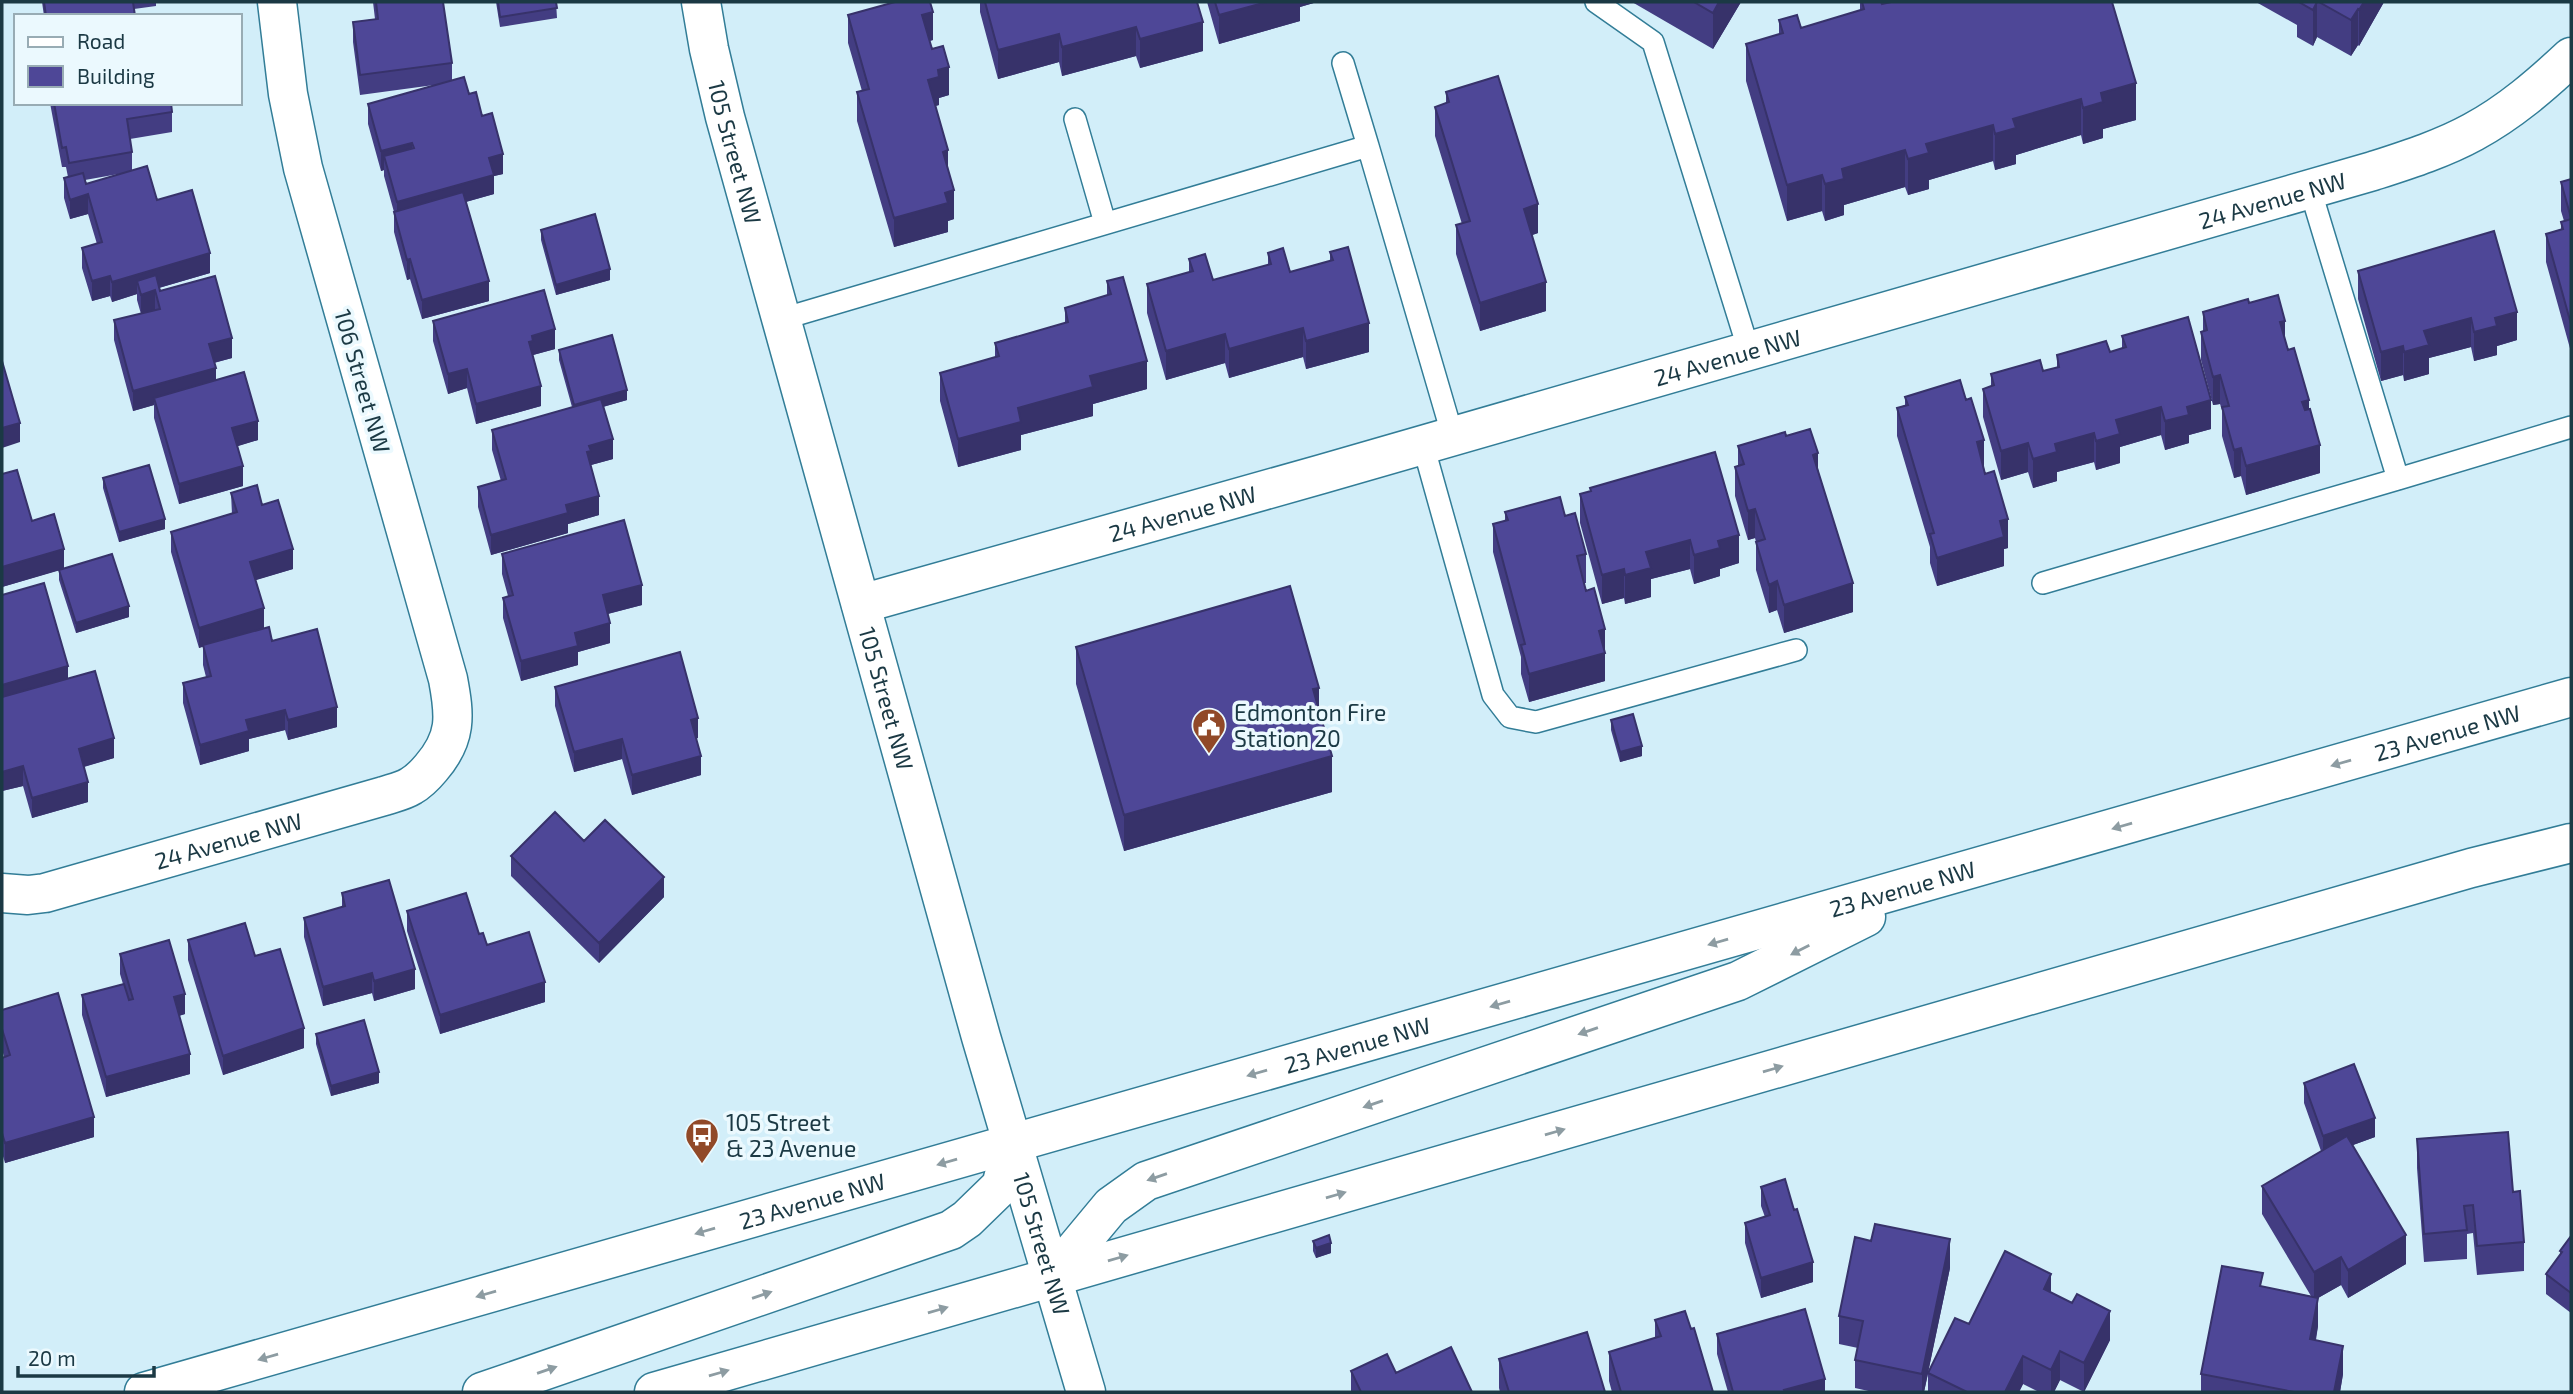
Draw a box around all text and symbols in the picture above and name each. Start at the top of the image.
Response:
legend [14,14,242,105]
text: Road [77,28,125,53]
text: Building [77,63,155,88]
street label: 105 Street NW [703,77,768,227]
street label: 24 Avenue NW [2195,165,2349,235]
street label: 106 Street NW [329,306,397,456]
street label: 24 Avenue NW [1651,323,1805,392]
street label: 24 Avenue NW [1106,479,1260,547]
street label: 105 Street NW [854,624,920,773]
place label: Edmonton Fire Station 20 [1234,698,1386,752]
street label: 23 Avenue NW [2371,698,2524,767]
public building icon: Edmonton Fire Station 20 [1190,706,1228,755]
one-way arrow [2330,758,2352,769]
street label: 24 Avenue NW [152,806,306,875]
one-way arrow [2111,821,2133,832]
street label: 23 Avenue NW [1826,854,1979,923]
one-way arrow [1708,937,1729,947]
one-way arrow [1790,945,1810,956]
one-way arrow [1488,999,1510,1010]
street label: 23 Avenue NW [1281,1010,1434,1079]
one-way arrow [1578,1027,1599,1037]
one-way arrow [1763,1063,1784,1073]
one-way arrow [1246,1068,1268,1079]
one-way arrow [1362,1099,1383,1110]
place label: 105 Street & 23 Avenue [726,1108,856,1162]
bus stop icon: 105 Street & 23 Avenue [683,1116,721,1165]
one-way arrow [1545,1126,1566,1136]
one-way arrow [936,1157,957,1167]
street label: 23 Avenue NW [736,1166,889,1235]
street label: 105 Street NW [1008,1169,1077,1319]
one-way arrow [1147,1172,1168,1183]
one-way arrow [1326,1189,1348,1200]
one-way arrow [694,1227,715,1237]
one-way arrow [1107,1252,1129,1263]
one-way arrow [475,1289,497,1300]
one-way arrow [751,1289,772,1300]
one-way arrow [928,1305,949,1315]
scale bar [18,1334,154,1378]
text: 20 m [28,1345,76,1370]
one-way arrow [257,1352,278,1362]
one-way arrow [536,1364,557,1375]
one-way arrow [709,1368,730,1378]

